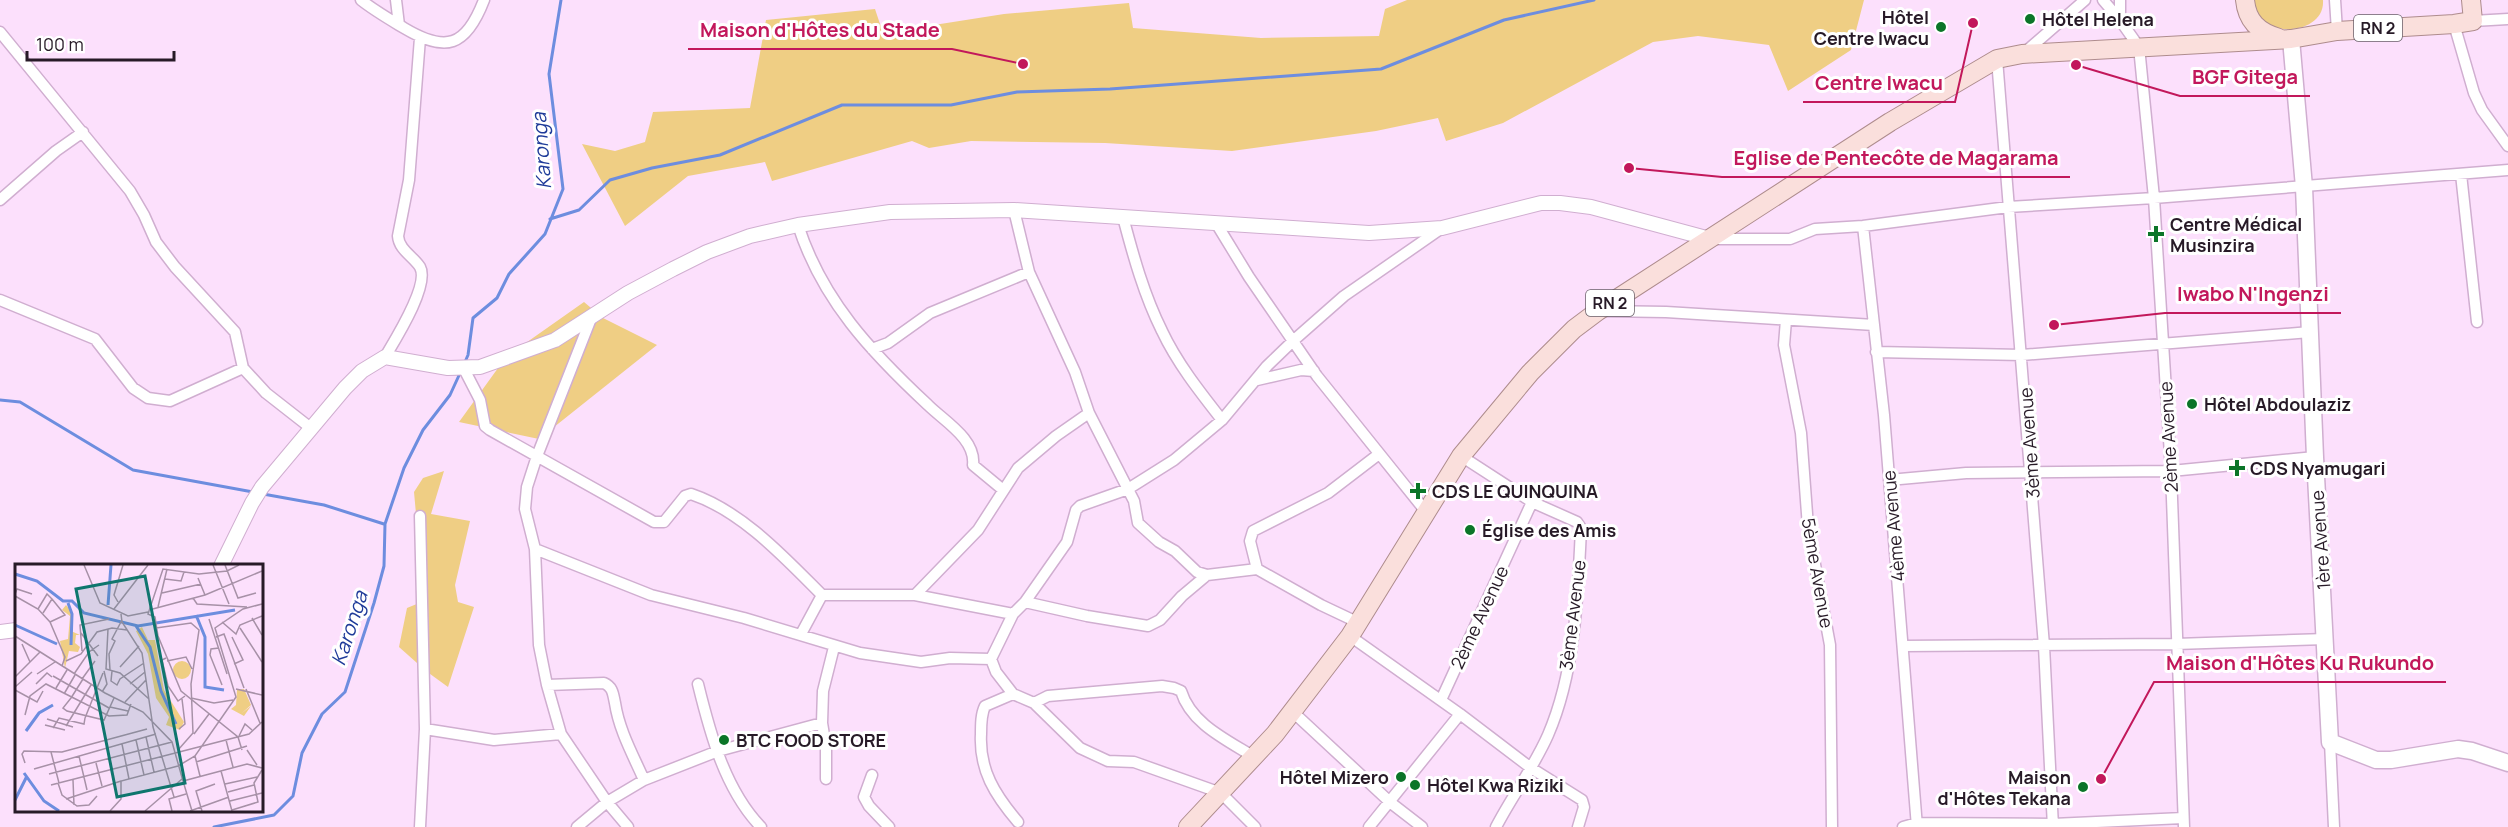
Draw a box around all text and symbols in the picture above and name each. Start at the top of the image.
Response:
place label: Hôtel Centre Iwacu [1814,5,1929,50]
place label: Hôtel Helena [2042,7,2154,31]
callout: Maison d'Hôtes du Stade [688,11,952,49]
marker: Hôtel Helena [2023,12,2037,26]
road number: RN 2 [2354,15,2402,41]
text: Maison d'Hôtes du Stade [700,16,940,43]
marker: Hôtel Centre Iwacu [1934,20,1948,34]
scale bar [27,24,174,62]
text: 100 m [36,32,84,56]
callout: BGF Gitega [2180,58,2310,96]
text: BGF Gitega [2192,63,2298,90]
callout: Centre Iwacu [1803,64,1955,102]
text: Centre Iwacu [1815,69,1943,96]
water label: Karonga [525,111,557,190]
callout: Eglise de Pentecôte de Magarama [1722,139,2070,177]
text: Eglise de Pentecôte de Magarama [1734,144,2058,171]
place label: Centre Médical Musinzira [2170,212,2302,257]
marker: Centre Médical Musinzira [2147,225,2165,243]
callout: Iwabo N'Ingenzi [2165,275,2341,313]
text: Iwabo N'Ingenzi [2177,280,2329,307]
road number: RN 2 [1586,290,1634,316]
street label: 2ème Avenue [2153,381,2183,493]
street label: 3ème Avenue [2013,387,2045,499]
place label: Hôtel Abdoulaziz [2204,392,2351,416]
marker: Hôtel Abdoulaziz [2185,397,2199,411]
place label: CDS Nyamugari [2250,456,2385,480]
marker: CDS Nyamugari [2228,459,2246,477]
street label: 4ème Avenue [1876,469,1910,583]
place label: CDS LE QUINQUINA [1432,479,1598,503]
marker: CDS LE QUINQUINA [1409,482,1427,500]
street label: 1ère Avenue [2305,489,2335,591]
street label: 5ème Avenue [1796,516,1840,630]
place label: Église des Amis [1482,518,1616,542]
marker: Église des Amis [1463,523,1477,537]
street label: 3ème Avenue [1553,558,1591,672]
street label: 2ème Avenue [1445,561,1513,673]
inset map [15,564,262,812]
water label: Karonga [324,587,374,669]
callout: Maison d'Hôtes Ku Rukundo [2154,644,2446,682]
text: Maison d'Hôtes Ku Rukundo [2166,649,2434,676]
place label: BTC FOOD STORE [736,728,886,752]
marker: BTC FOOD STORE [717,733,731,747]
place label: Hôtel Mizero [1280,765,1389,789]
place label: Maison d'Hôtes Tekana [1938,765,2071,810]
marker: Hôtel Mizero [1394,770,1408,784]
place label: Hôtel Kwa Riziki [1427,773,1564,797]
marker: Hôtel Kwa Riziki [1408,778,1422,792]
marker: Maison d'Hôtes Tekana [2076,780,2090,794]

